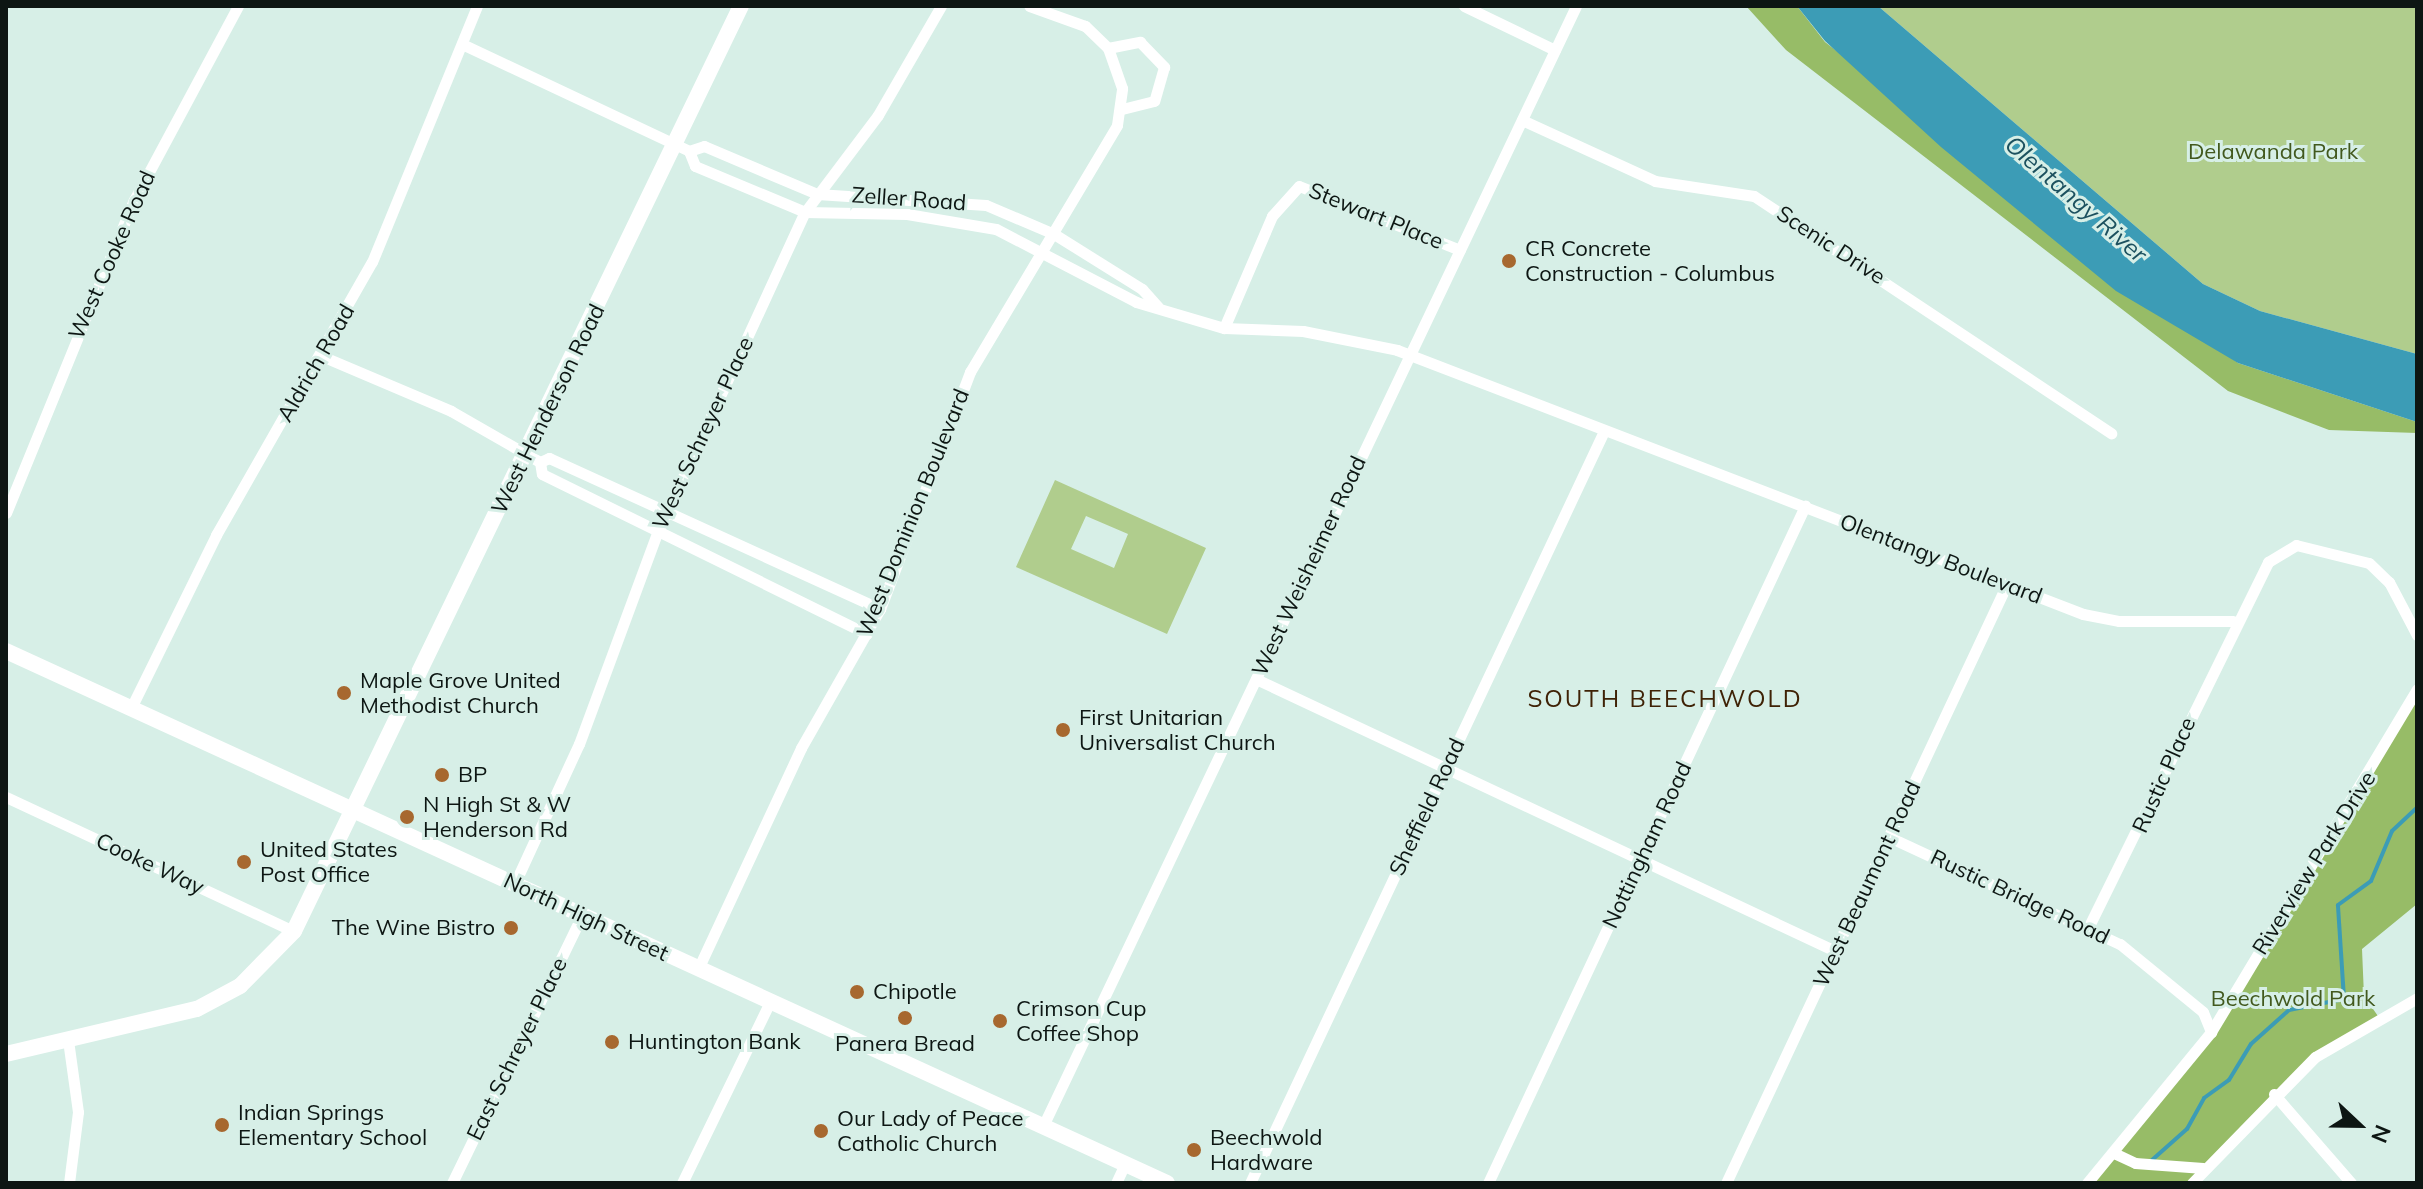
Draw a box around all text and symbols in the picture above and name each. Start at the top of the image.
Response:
water label: Olentangy River [1999,130,2153,268]
park label: Delawanda Park [2188,139,2358,165]
street label: West Cooke Road [63,167,161,343]
street label: Stewart Place [1305,177,1447,255]
street label: Zeller Road [851,182,967,216]
street label: Scenic Drive [1772,200,1890,290]
place label: CR Concrete Construction - Columbus [1525,235,1775,286]
marker: CR Concrete Construction - Columbus [1500,252,1518,270]
street label: Aldrich Road [272,300,360,426]
street label: West Henderson Road [486,300,610,518]
street label: West Schreyer Place [647,333,759,533]
street label: West Dominion Boulevard [851,385,975,641]
street label: West Weisheimer Road [1246,452,1372,680]
street label: Olentangy Boulevard [1836,508,2046,610]
place label: Maple Grove United Methodist Church [360,667,561,718]
marker: Maple Grove United Methodist Church [335,684,353,702]
district label: SOUTH BEECHWOLD [1527,685,1803,713]
place label: First Unitarian Universalist Church [1079,704,1276,756]
street label: Rustic Place [2127,713,2201,837]
marker: First Unitarian Universalist Church [1054,721,1072,739]
street label: Sheffield Road [1384,734,1470,880]
street label: Nottingham Road [1597,758,1697,932]
place label: BP [458,762,487,788]
marker: BP [433,766,451,784]
street label: Riverview Park Drive [2247,766,2381,960]
street label: West Beaumont Road [1808,777,1926,991]
place label: N High St & W Henderson Rd [423,791,571,842]
marker: N High St & W Henderson Rd [398,808,416,826]
street label: Cooke Way [92,827,208,901]
place label: United States Post Office [260,836,398,888]
street label: Rustic Bridge Road [1926,844,2114,950]
marker: United States Post Office [235,853,253,871]
street label: North High Street [499,867,673,967]
place label: The Wine Bistro [332,915,495,941]
marker: The Wine Bistro [502,919,520,937]
street label: East Schreyer Place [461,953,573,1145]
place label: Chipotle [873,979,957,1005]
marker: Chipotle [848,983,866,1001]
park label: Beechwold Park [2211,986,2375,1012]
place label: Crimson Cup Coffee Shop [1016,995,1146,1046]
marker: Panera Bread [896,1009,914,1027]
marker: Crimson Cup Coffee Shop [991,1012,1009,1030]
place label: Huntington Bank [628,1029,801,1055]
place label: Panera Bread [835,1031,975,1057]
marker: Huntington Bank [603,1033,621,1051]
north arrow [2319,1085,2399,1165]
place label: Indian Springs Elementary School [238,1099,427,1150]
place label: Our Lady of Peace Catholic Church [837,1105,1023,1156]
marker: Indian Springs Elementary School [213,1116,231,1134]
text: N [2365,1121,2397,1147]
marker: Our Lady of Peace Catholic Church [812,1122,830,1140]
place label: Beechwold Hardware [1210,1124,1323,1176]
marker: Beechwold Hardware [1185,1141,1203,1159]

